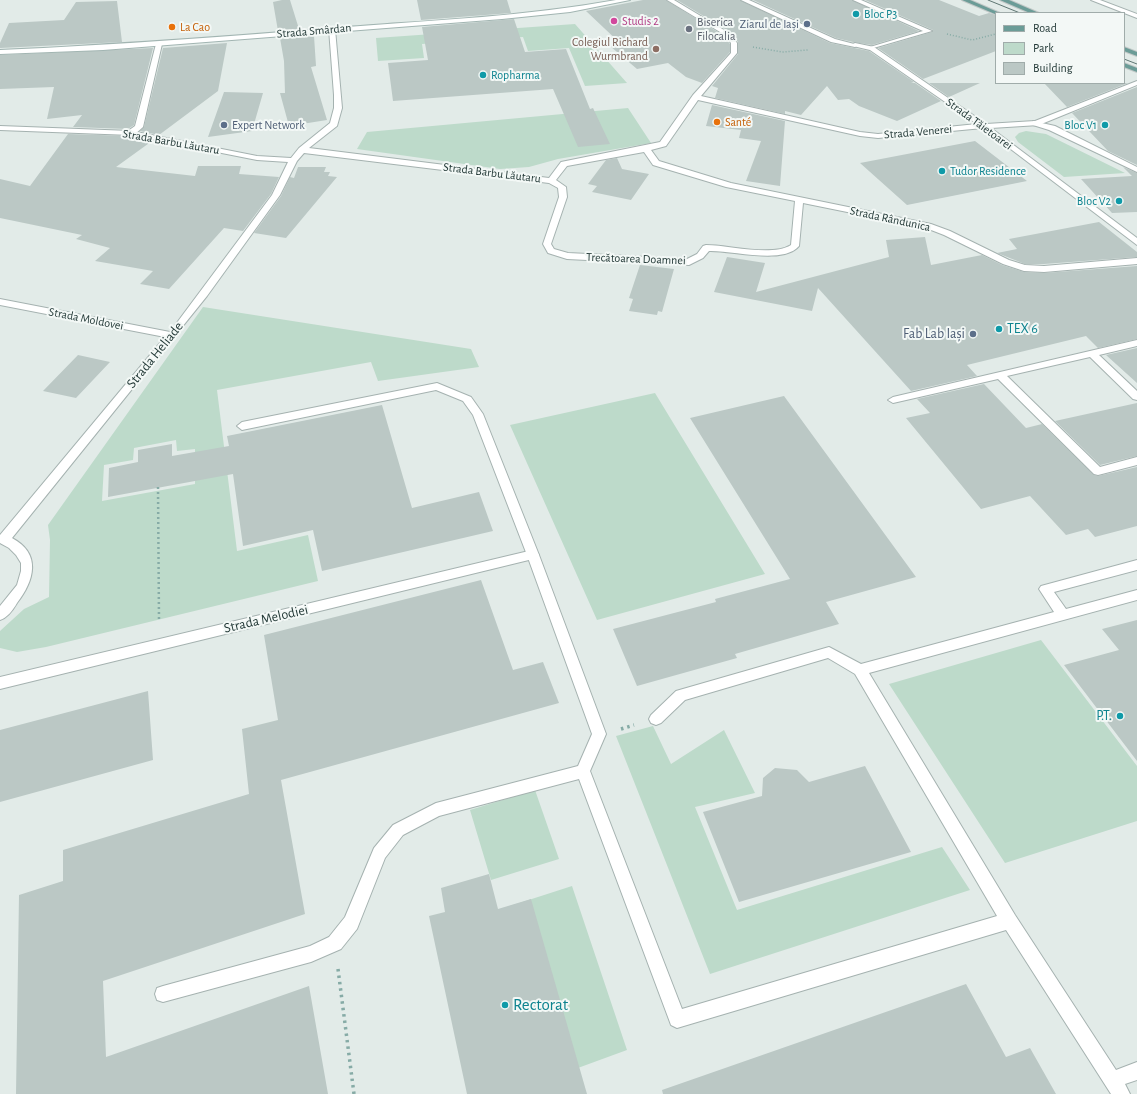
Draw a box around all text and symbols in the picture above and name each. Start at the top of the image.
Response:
place label: Bloc P3 [864,7,897,21]
marker: Bloc P3 [851,9,861,19]
legend [995,12,1125,84]
place label: Studis 2 [622,14,659,28]
place label: Biserica Filocalia [697,15,735,43]
marker: Studis 2 [609,16,619,26]
place label: Ziarul de Iași [740,17,799,31]
marker: Ziarul de Iași [802,19,812,29]
place label: La Cao [180,20,210,34]
street label: Strada Smârdan [276,21,352,41]
marker: La Cao [167,22,177,32]
text: Road [1033,22,1057,34]
marker: Biserica Filocalia [684,24,694,34]
place label: Colegiul Richard Wurmbrand [572,35,648,63]
text: Park [1033,42,1054,54]
marker: Colegiul Richard Wurmbrand [651,44,661,54]
text: Building [1033,62,1073,74]
place label: Ropharma [491,68,540,82]
marker: Ropharma [478,70,488,80]
street label: Strada Tăietoarei [943,95,1015,153]
place label: Santé [725,115,751,129]
marker: Santé [712,117,722,127]
place label: Expert Network [232,118,305,132]
place label: Bloc V1 [1064,118,1097,132]
marker: Expert Network [219,120,229,130]
marker: Bloc V1 [1100,120,1110,130]
street label: Strada Venerei [883,122,953,142]
street label: Strada Barbu Lăutaru [121,126,221,158]
street label: Strada Barbu Lăutaru [442,160,542,186]
place label: Tudor Residence [950,164,1026,178]
marker: Tudor Residence [937,166,947,176]
place label: Bloc V2 [1077,194,1111,208]
marker: Bloc V2 [1114,196,1124,206]
street label: Strada Rândunica [848,203,932,235]
street label: Trecătoarea Doamnei [586,250,686,268]
street label: Strada Moldovei [47,305,125,333]
street label: Strada Heliade [123,318,187,392]
place label: TEX 6 [1007,321,1038,337]
marker: TEX 6 [994,324,1004,334]
place label: Fab Lab Iași [903,326,965,342]
marker: Fab Lab Iași [968,329,978,339]
street label: Strada Melodiei [222,601,310,637]
place label: P.T. [1096,708,1112,724]
marker: P.T. [1115,711,1125,721]
place label: Rectorat [513,995,568,1015]
marker: Rectorat [500,1000,510,1010]

